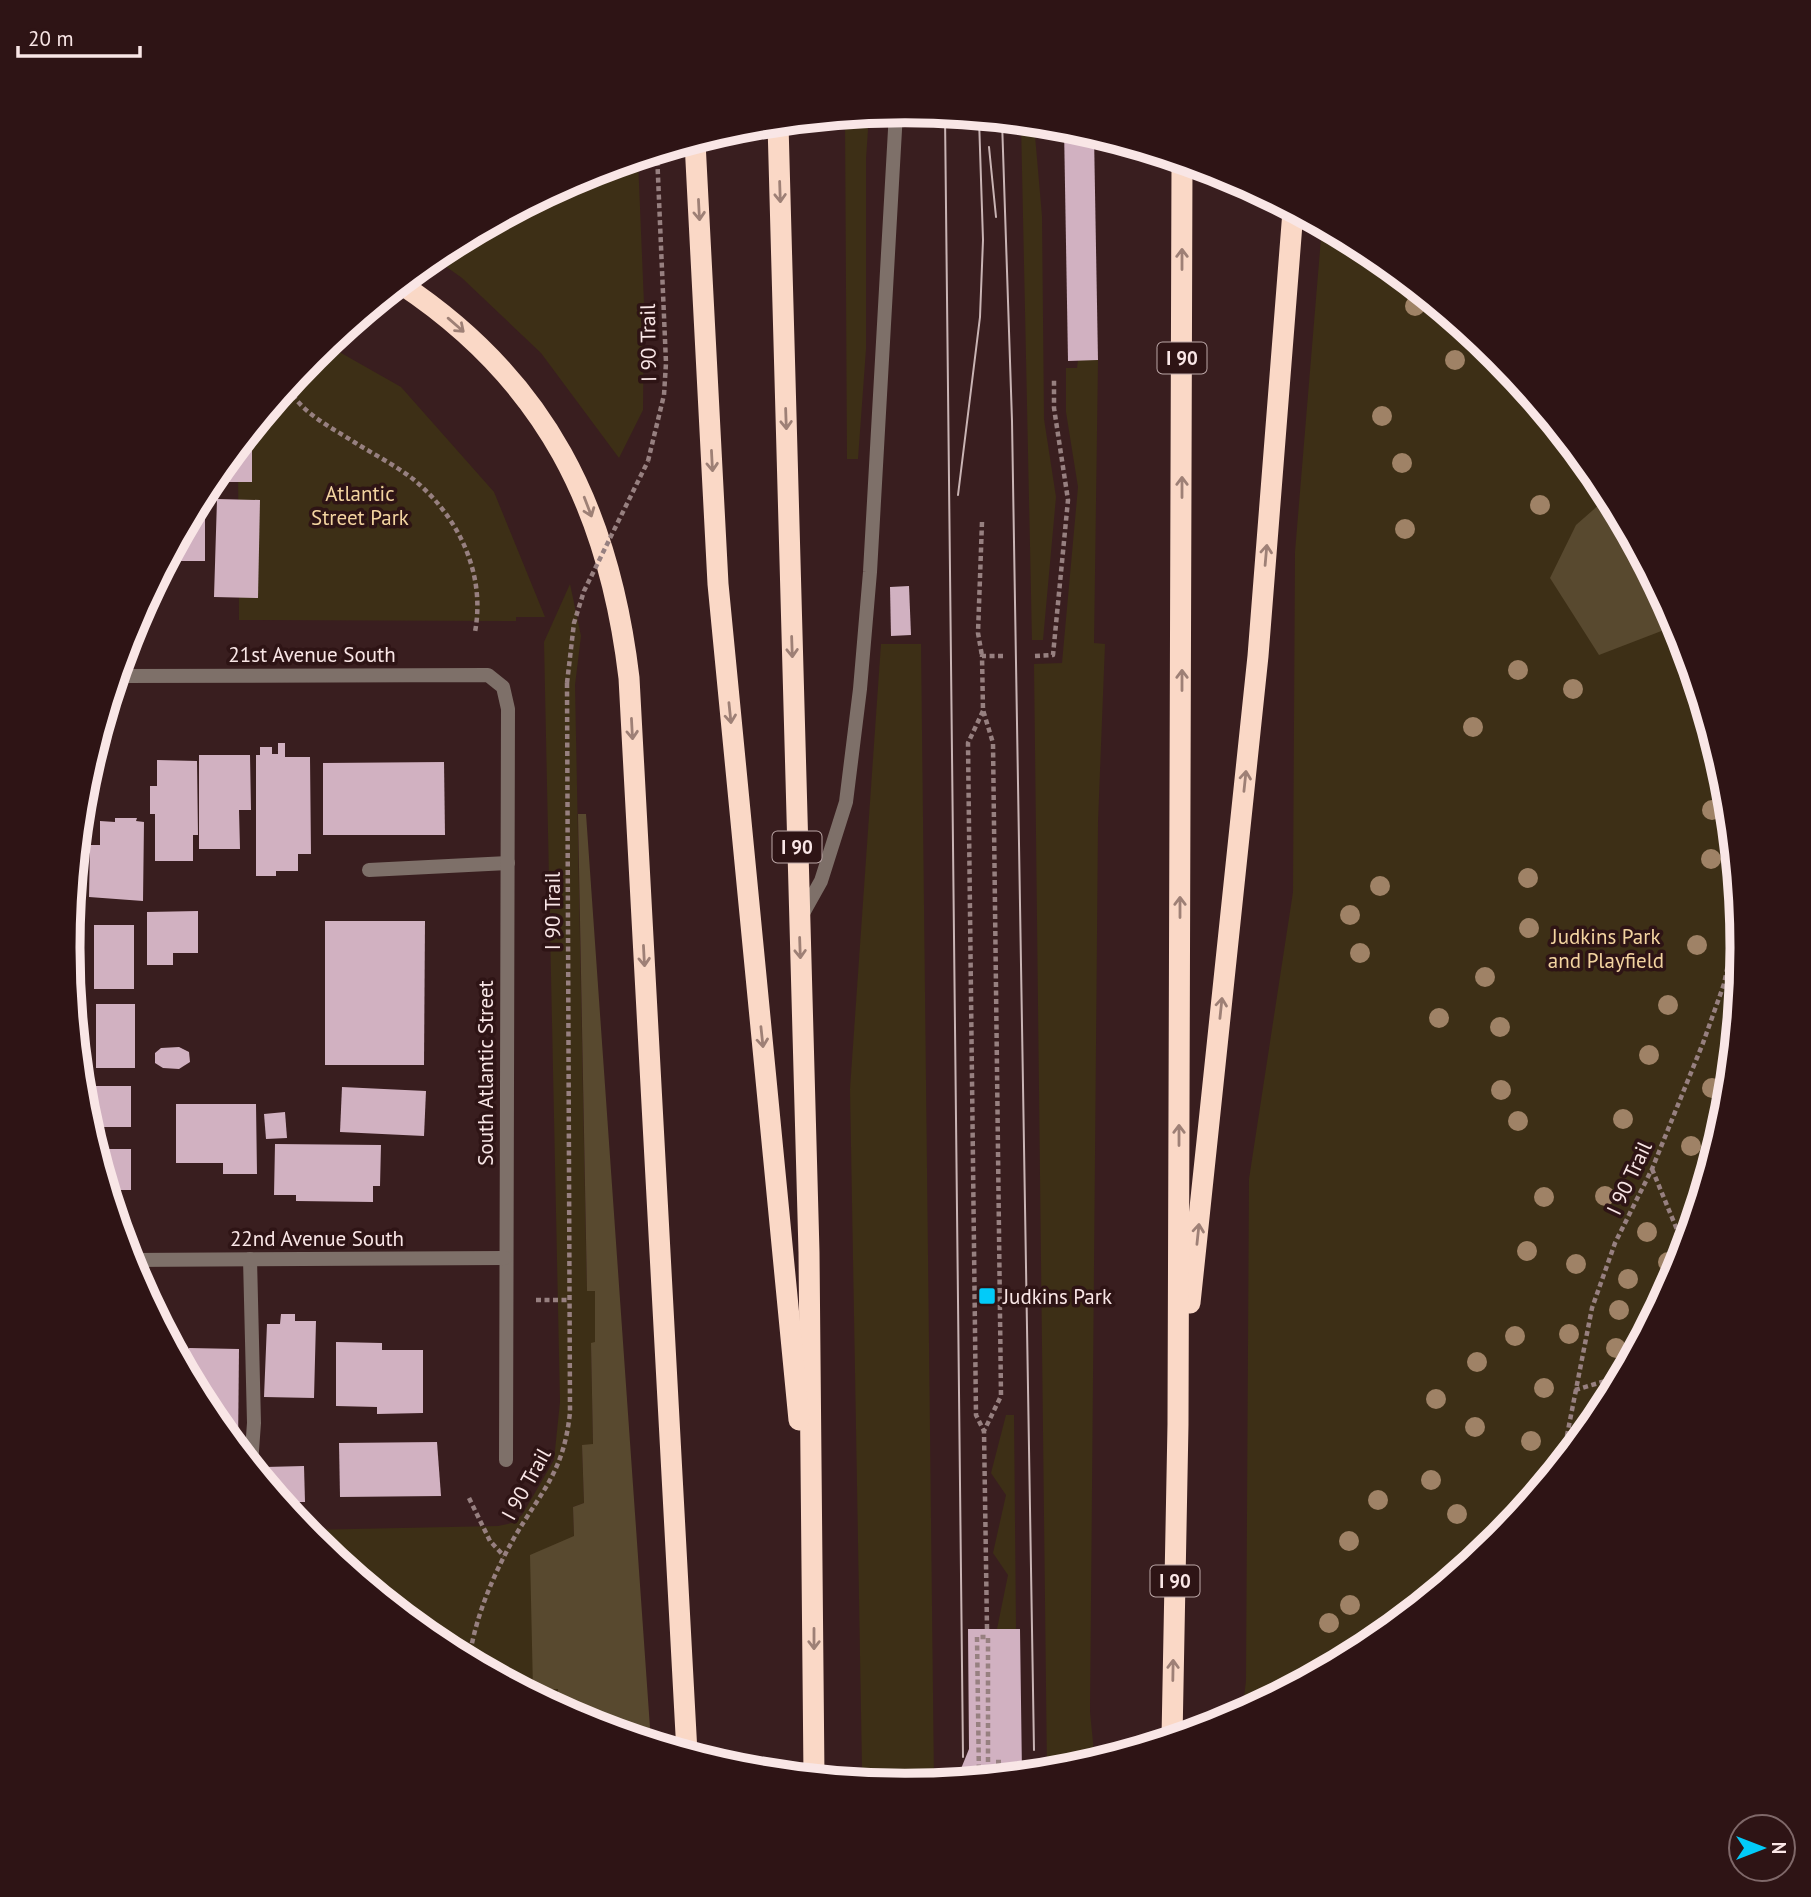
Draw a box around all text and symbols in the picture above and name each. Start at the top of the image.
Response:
scale bar [18,14,140,58]
text: 20 m [28,25,74,52]
one-way arrow [773,180,786,203]
one-way arrow [692,198,705,221]
one-way arrow [1175,248,1189,271]
street label: I 90 Trail [634,304,662,382]
one-way arrow [447,317,465,333]
road number: I 90 [1158,342,1206,374]
one-way arrow [779,408,792,431]
one-way arrow [705,450,718,473]
one-way arrow [1175,475,1189,498]
park label: Atlantic Street Park [311,480,409,531]
one-way arrow [583,496,595,517]
one-way arrow [1260,544,1273,567]
one-way arrow [785,635,799,658]
street label: 21st Avenue South [228,641,396,668]
one-way arrow [1175,669,1189,692]
one-way arrow [724,701,737,724]
one-way arrow [626,717,639,740]
one-way arrow [1239,771,1252,793]
road number: I 90 [772,832,822,862]
street label: I 90 Trail [539,872,566,950]
one-way arrow [1174,896,1187,919]
park label: Judkins Park and Playfield [1548,923,1664,974]
one-way arrow [793,936,807,959]
one-way arrow [638,944,651,967]
street label: South Atlantic Street [472,980,499,1166]
one-way arrow [1215,997,1228,1019]
one-way arrow [756,1025,769,1047]
one-way arrow [1172,1124,1186,1147]
street label: I 90 Trail [1600,1137,1658,1219]
one-way arrow [1191,1223,1204,1246]
street label: 22nd Avenue South [230,1225,404,1252]
place label: Judkins Park [1002,1283,1112,1310]
marker: Judkins Park [977,1286,997,1306]
street label: I 90 Trail [495,1443,557,1525]
road number: I 90 [1150,1566,1200,1596]
one-way arrow [807,1627,821,1650]
one-way arrow [1166,1659,1180,1682]
north arrow [1727,1813,1797,1883]
text: N [1767,1842,1791,1854]

